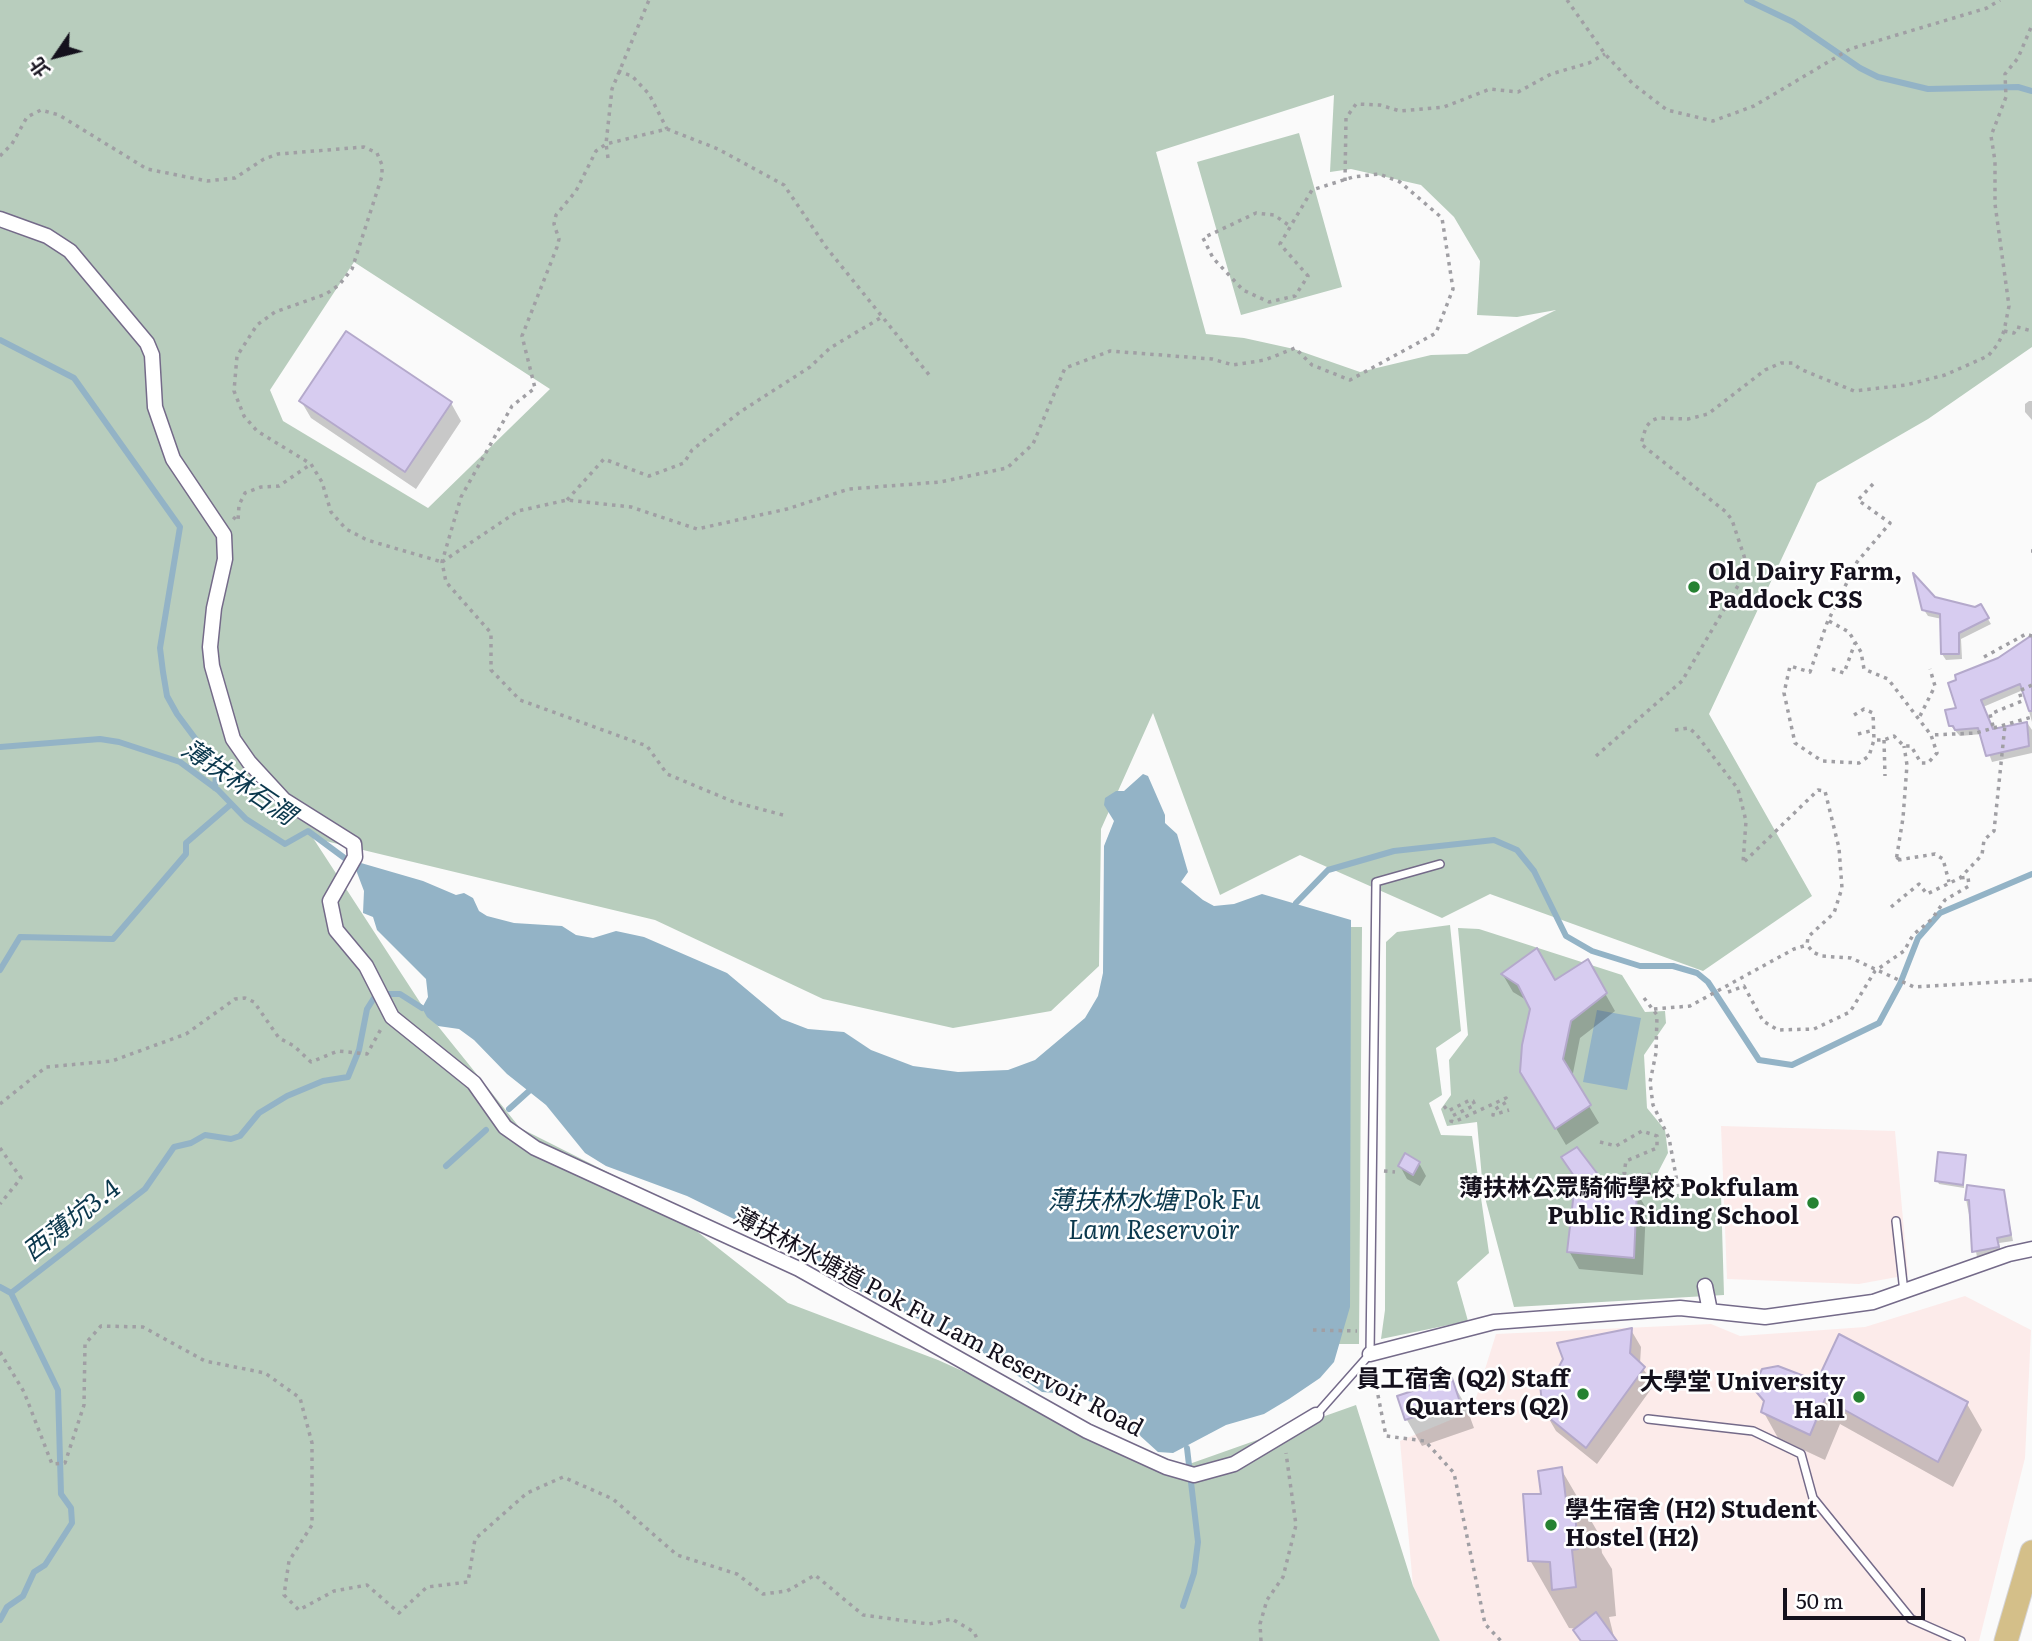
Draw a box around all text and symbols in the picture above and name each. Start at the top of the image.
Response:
north arrow [21,21,91,91]
text: 北 [22,52,56,84]
place label: Old Dairy Farm, Paddock C3S [1708,559,1902,615]
marker: Old Dairy Farm, Paddock C3S [1686,579,1702,595]
water label: 薄扶林石澗 [175,734,301,832]
water label: 西薄坑3.4 [18,1174,126,1268]
place label: 薄扶林公眾騎術學校 Pokfulam Public Riding School [1459,1175,1799,1231]
water label: 薄扶林水塘 Pok Fu Lam Reservoir [1048,1185,1260,1246]
marker: 薄扶林公眾騎術學校 Pokfulam Public Riding School [1805,1195,1821,1211]
street label: 薄扶林水塘道 Pok Fu Lam Reservoir Road [728,1202,1148,1444]
place label: 員工宿舍 (Q2) Staff Quarters (Q2) [1356,1366,1569,1422]
place label: 大學堂 University Hall [1639,1369,1845,1425]
marker: 員工宿舍 (Q2) Staff Quarters (Q2) [1575,1386,1591,1402]
marker: 大學堂 University Hall [1851,1389,1867,1405]
place label: 學生宿舍 (H2) Student Hostel (H2) [1565,1497,1817,1553]
marker: 學生宿舍 (H2) Student Hostel (H2) [1543,1517,1559,1533]
scale bar [1787,1574,1929,1618]
text: 50 m [1796,1584,1843,1615]

